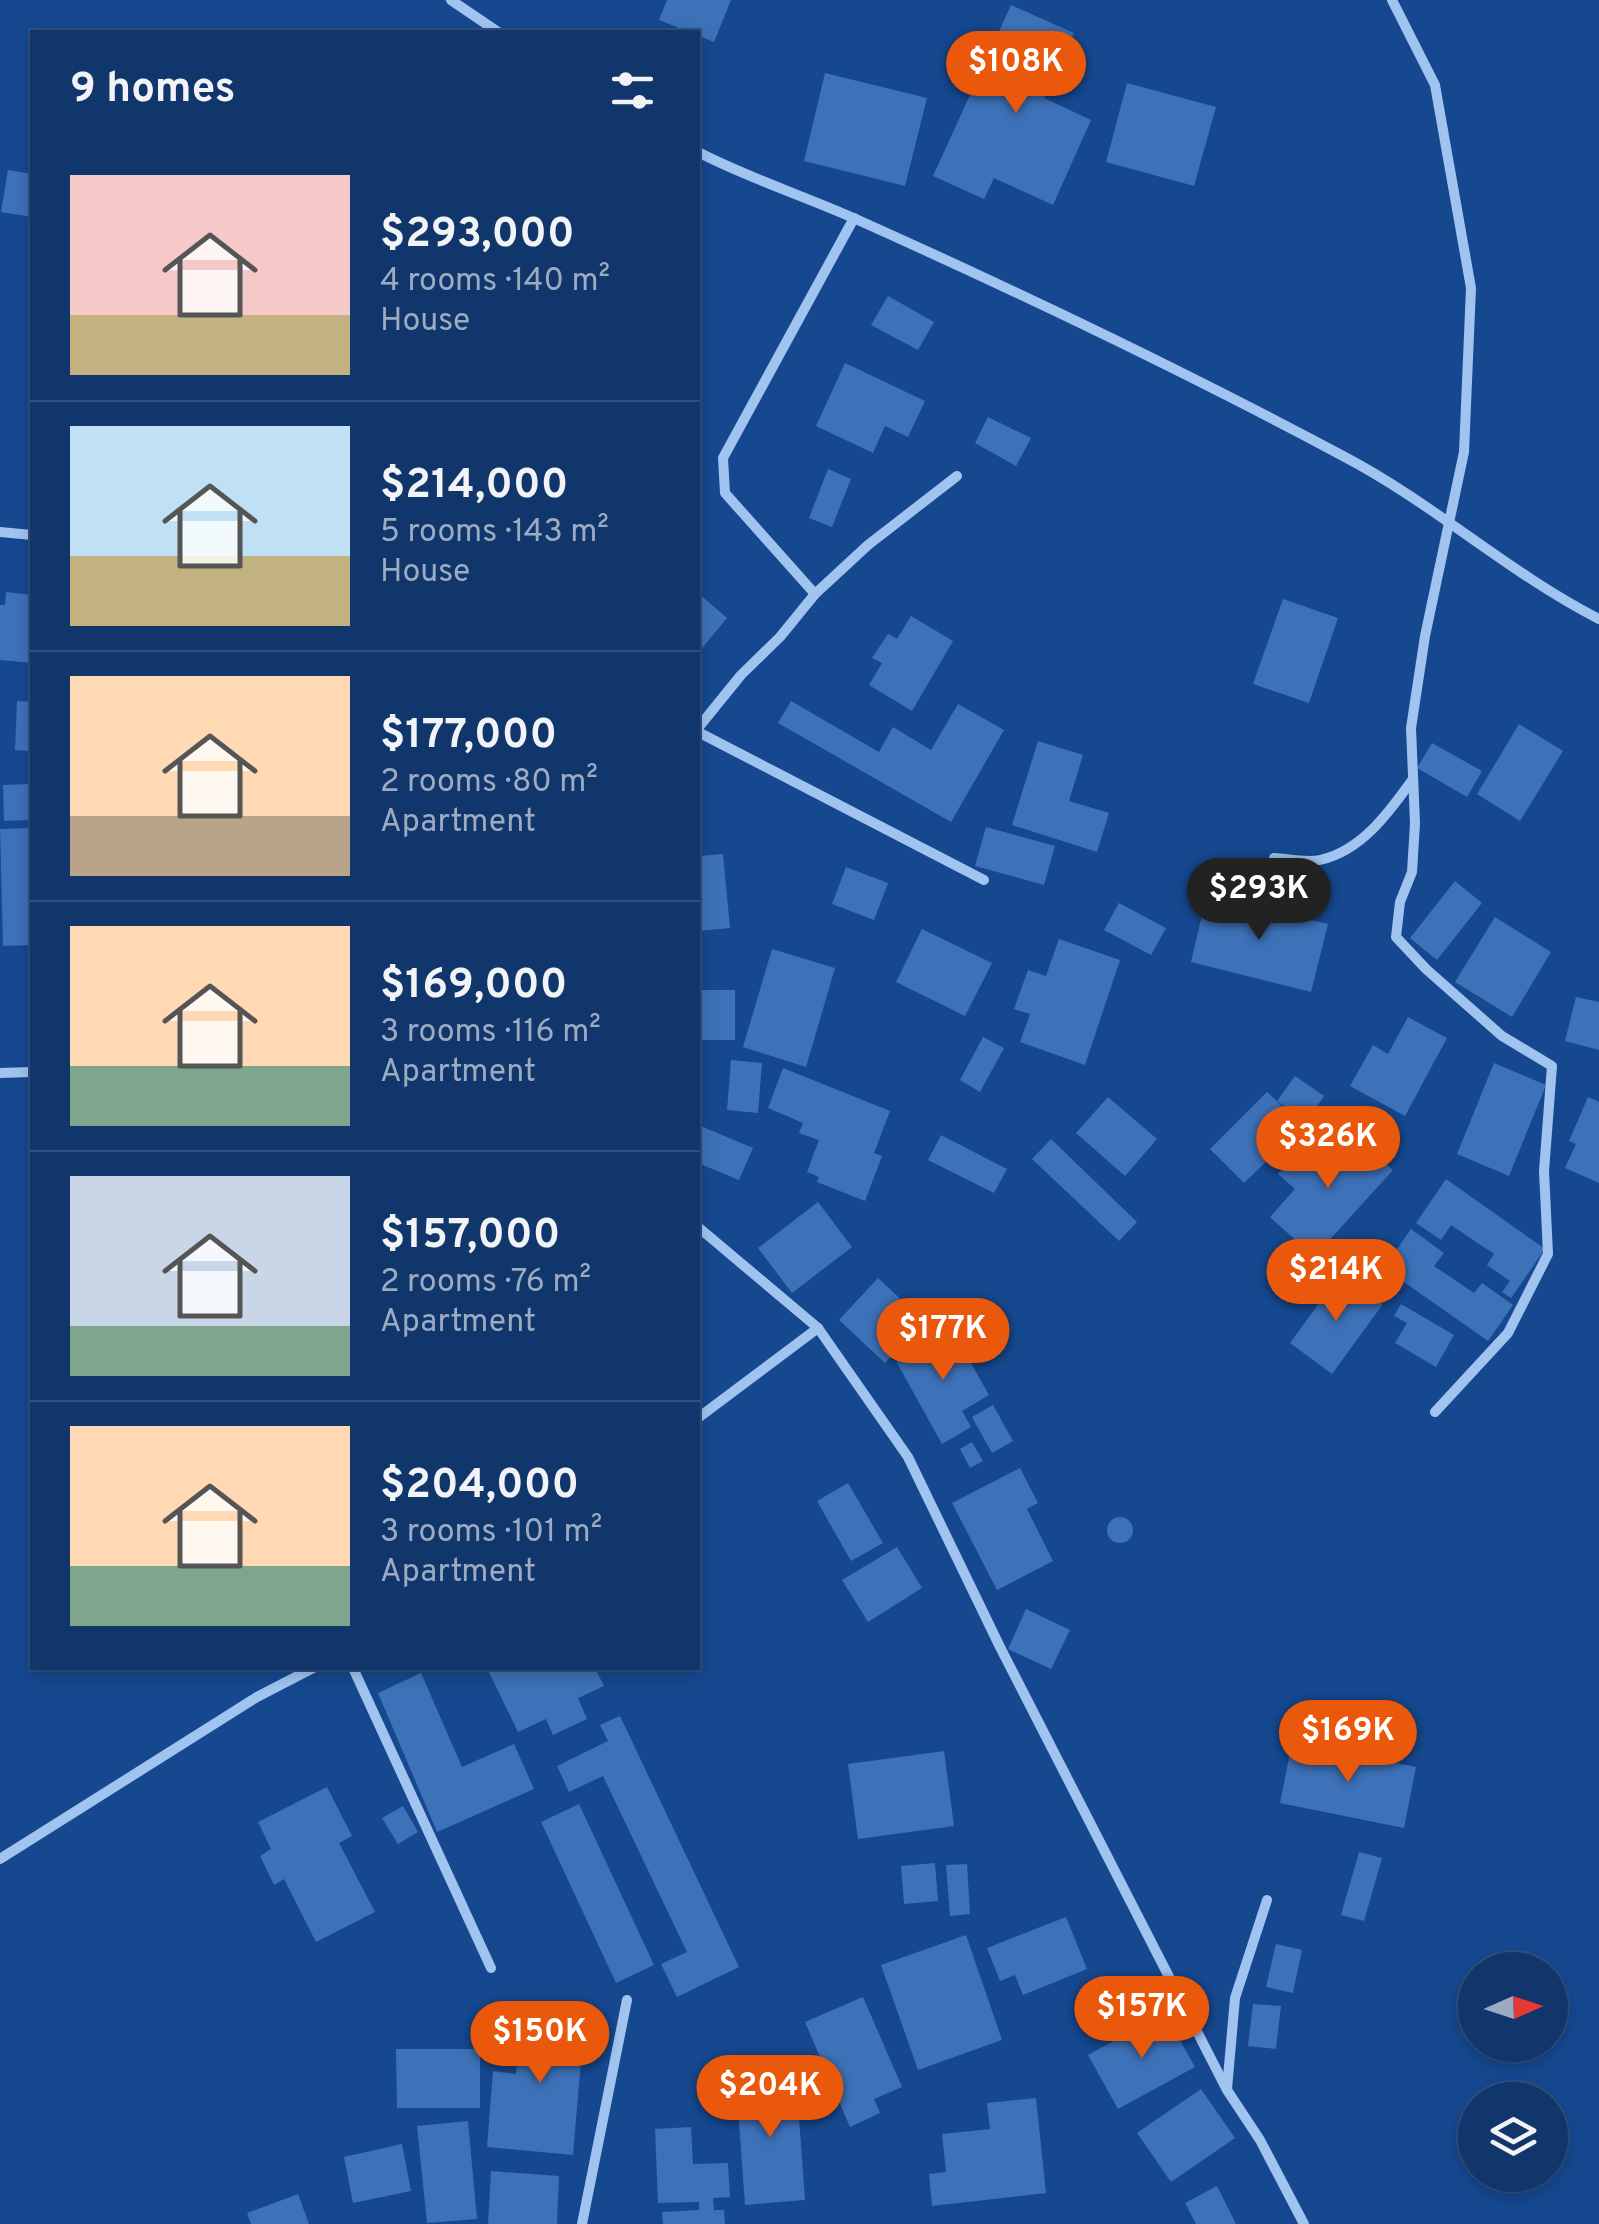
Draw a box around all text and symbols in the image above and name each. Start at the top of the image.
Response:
pin: $108K [946,31,1086,116]
text: $108K [968,43,1064,83]
icon: filters [605,63,660,118]
text: 9 homes [70,64,235,117]
text: $293,000 [380,209,575,262]
icon: home [150,215,270,335]
text: 4 rooms · 140 m² [380,262,610,302]
text: House [380,302,470,342]
text: $214,000 [380,460,568,513]
icon: home [150,466,270,586]
text: 5 rooms · 143 m² [380,513,609,553]
text: House [380,553,470,593]
text: $177,000 [380,710,557,763]
icon: home [150,716,270,836]
text: 2 rooms · 80 m² [380,763,598,803]
text: Apartment [380,803,536,843]
pin: $293K [1189,858,1329,943]
text: $293K [1209,870,1309,910]
text: $169,000 [380,960,567,1013]
icon: home [150,966,270,1086]
text: 3 rooms · 116 m² [380,1013,601,1053]
text: Apartment [380,1053,536,1093]
pin: $326K [1258,1106,1398,1191]
text: $326K [1278,1118,1378,1158]
text: $157,000 [380,1210,560,1263]
icon: home [150,1216,270,1336]
pin: $214K [1266,1239,1406,1324]
text: $214K [1289,1251,1383,1291]
text: 2 rooms · 76 m² [380,1263,591,1303]
pin: $177K [873,1298,1013,1383]
text: Apartment [380,1303,536,1343]
text: $177K [899,1310,987,1350]
text: $204,000 [380,1460,579,1513]
icon: home [150,1466,270,1586]
text: 3 rooms · 101 m² [380,1513,602,1553]
text: Apartment [380,1553,536,1593]
pin: $169K [1278,1700,1418,1785]
text: $169K [1301,1712,1395,1752]
north arrow [1458,1952,1568,2062]
map controls [1458,1952,1568,2192]
pin: $157K [1072,1976,1212,2061]
text: $157K [1096,1988,1188,2028]
pin: $150K [470,2001,610,2086]
text: $150K [492,2013,588,2053]
pin: $204K [700,2055,840,2140]
text: $204K [718,2067,822,2107]
button: layers [1458,2082,1568,2192]

